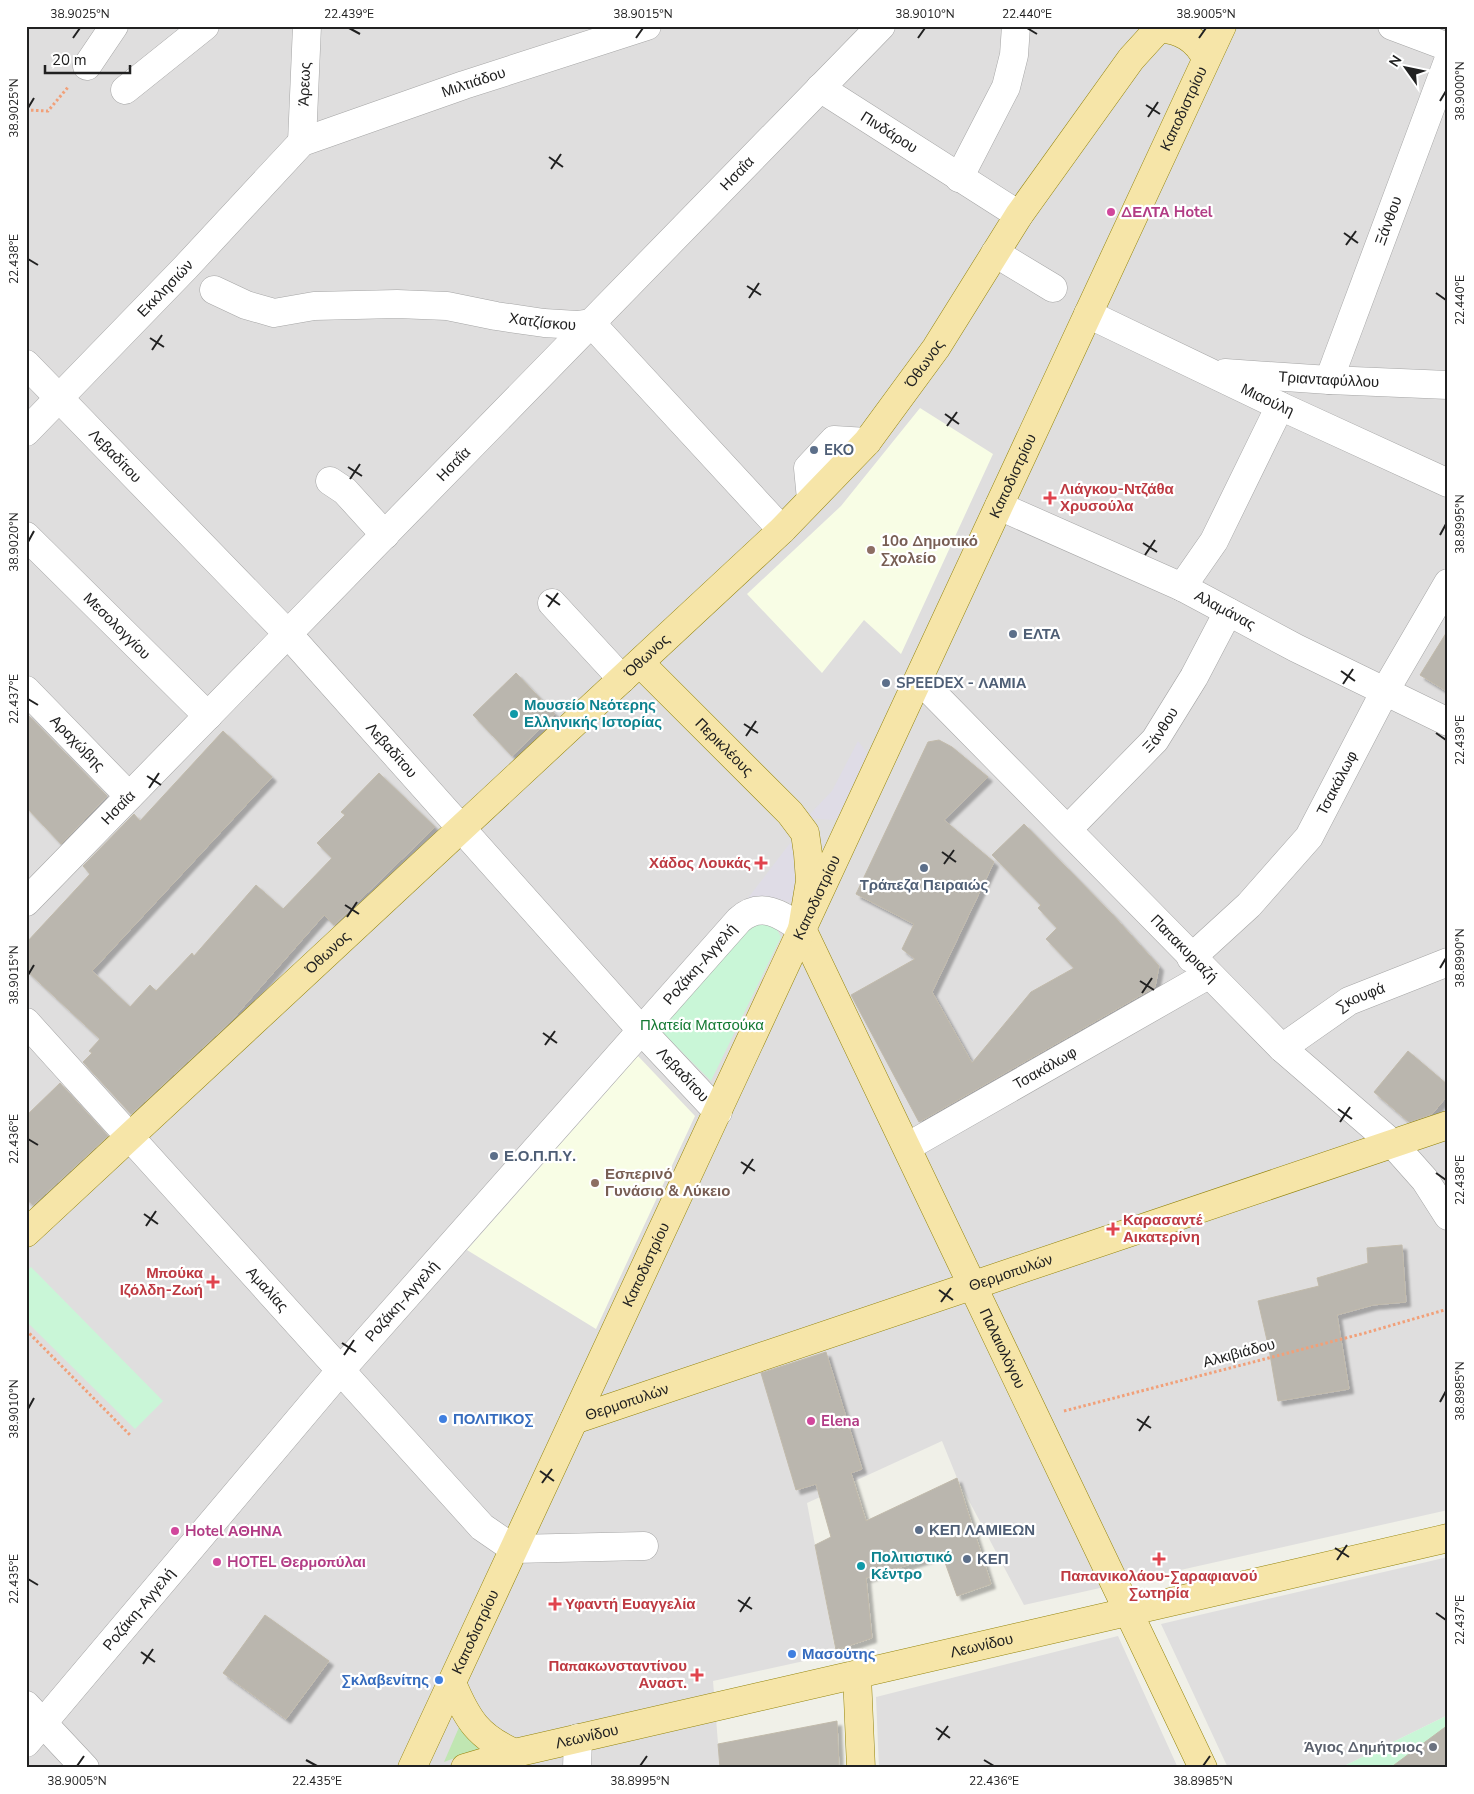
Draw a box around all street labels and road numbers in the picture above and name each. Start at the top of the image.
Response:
street label: Άρεως [294,62,315,107]
street label: Μιλτιάδου [439,62,508,102]
street label: Καποδιστρίου [1155,63,1212,154]
street label: Πινδάρου [857,107,921,158]
street label: Ησαΐα [716,152,759,195]
street label: Ξάνθου [1370,193,1407,248]
street label: Εκκλησιών [133,255,198,321]
street label: Χατζίσκου [508,308,577,335]
street label: Όθωνος [900,336,949,392]
street label: Τριανταφύλλου [1278,367,1380,392]
street label: Μιαούλη [1237,379,1297,421]
street label: Λεβαδίτου [84,424,146,487]
street label: Καποδιστρίου [985,430,1041,521]
street label: Ησαΐα [432,442,475,486]
street label: Αλαμάνας [1191,586,1259,635]
street label: Μεσολογγίου [79,588,155,664]
street label: Όθωνος [619,630,674,682]
street label: Ξάνθου [1138,703,1183,757]
street label: Αραχώβης [46,711,109,775]
street label: Περικλέους [691,714,758,781]
street label: Λεβαδίτου [362,718,422,782]
street label: Τσακάλωφ [1312,747,1362,819]
street label: Ησαΐα [97,786,140,829]
street label: Καποδιστρίου [789,852,845,943]
street label: Παπακυριαζή [1146,910,1222,987]
street label: Ροζάκη-Αγγελή [659,919,741,1009]
street label: Όθωνος [300,926,355,979]
street label: Σκουφά [1332,978,1388,1017]
street label: Τσακάλωφ [1010,1042,1081,1094]
street label: Λεβαδίτου [652,1043,714,1106]
street label: Καποδιστρίου [618,1219,674,1310]
street label: Θερμοπυλών [966,1249,1055,1296]
street label: Ροζάκη-Αγγελή [360,1256,443,1346]
street label: Αμαλίας [242,1263,293,1316]
street label: Παλαιολόγου [975,1305,1030,1392]
street label: Αλκιβιάδου [1201,1334,1277,1372]
street label: Θερμοπυλών [583,1379,672,1426]
street label: Ροζάκη-Αγγελή [98,1564,179,1655]
street label: Καποδιστρίου [447,1587,503,1677]
street label: Λεωνίδου [948,1629,1015,1662]
street label: Λεωνίδου [553,1719,620,1753]

